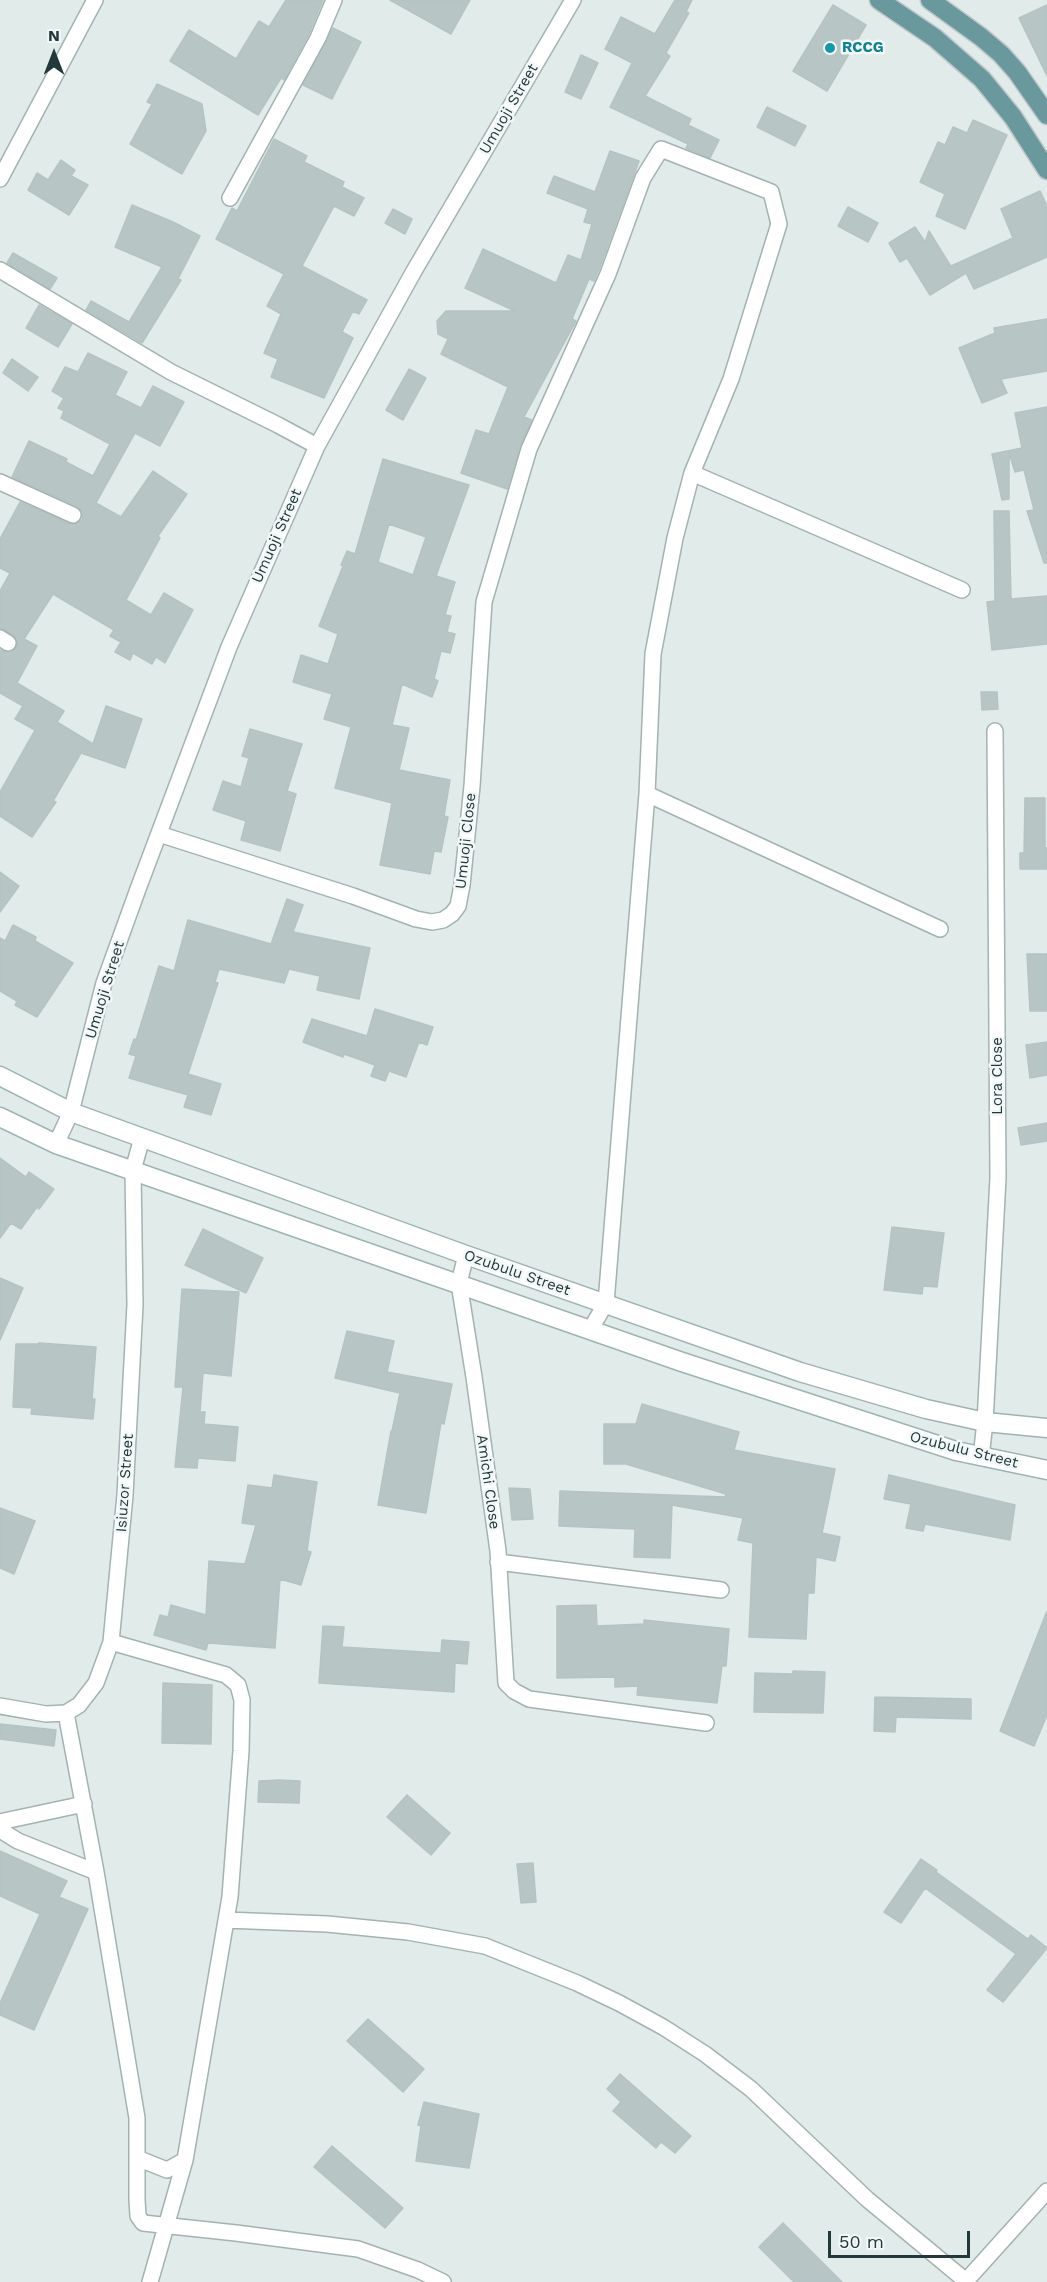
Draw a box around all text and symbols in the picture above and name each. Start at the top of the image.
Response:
north arrow [24,24,84,84]
text: N [48,26,60,45]
place label: RCCG [842,39,884,57]
marker: RCCG [823,41,837,55]
street label: Umuoji Street [476,61,542,157]
street label: Umuoji Street [248,486,306,586]
street label: Umuoji Close [452,792,480,890]
street label: Umuoji Street [82,939,128,1041]
street label: Lora Close [989,1037,1007,1115]
street label: Ozubulu Street [462,1246,572,1300]
street label: Ozubulu Street [908,1428,1020,1472]
street label: Isiuzor Street [113,1433,137,1533]
street label: Amichi Close [472,1434,504,1530]
scale bar [831,2219,974,2257]
text: 50 m [839,2231,884,2252]

